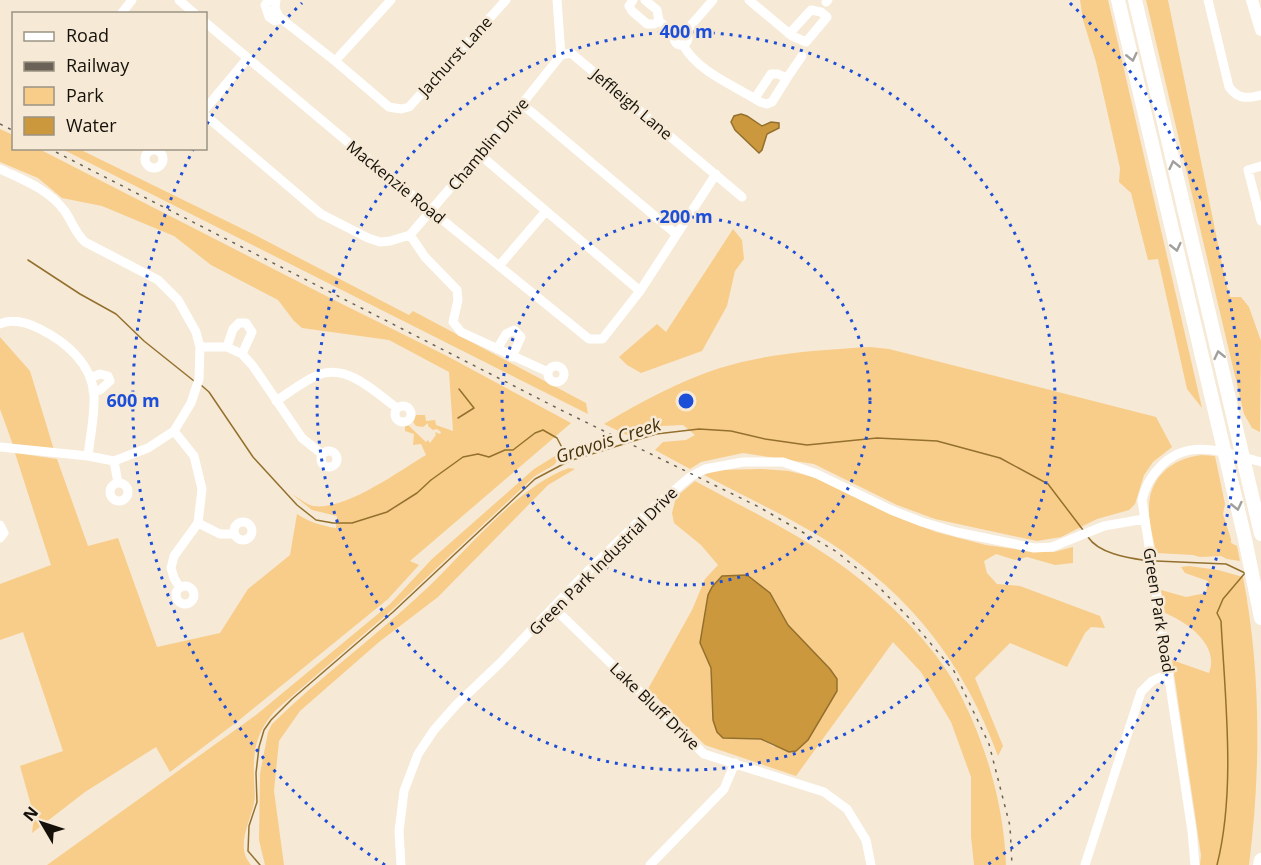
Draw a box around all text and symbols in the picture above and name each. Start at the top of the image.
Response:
street label: Jachurst Lane [412,11,497,102]
legend [12,12,207,150]
text: 400 m [659,19,713,43]
text: Road [66,23,109,47]
one-way arrow [1124,52,1137,62]
text: Railway [66,53,130,77]
street label: Jeffleigh Lane [585,62,677,145]
text: Park [66,83,104,107]
street label: Chamblin Drive [443,93,533,195]
text: Water [66,113,117,137]
street label: Mackenzie Road [342,135,450,229]
one-way arrow [1168,161,1181,171]
text: 200 m [659,204,713,228]
one-way arrow [1169,241,1182,251]
one-way arrow [1214,350,1227,360]
text: 600 m [106,388,160,412]
centre of rings [676,391,696,411]
water label: Gravois Creek [552,411,665,468]
street label: Green Park Industrial Drive [524,482,682,640]
one-way arrow [1230,501,1243,511]
street label: Green Park Road [1138,546,1180,674]
street label: Lake Bluff Drive [605,657,705,755]
north arrow [12,793,72,853]
text: N [18,802,43,826]

